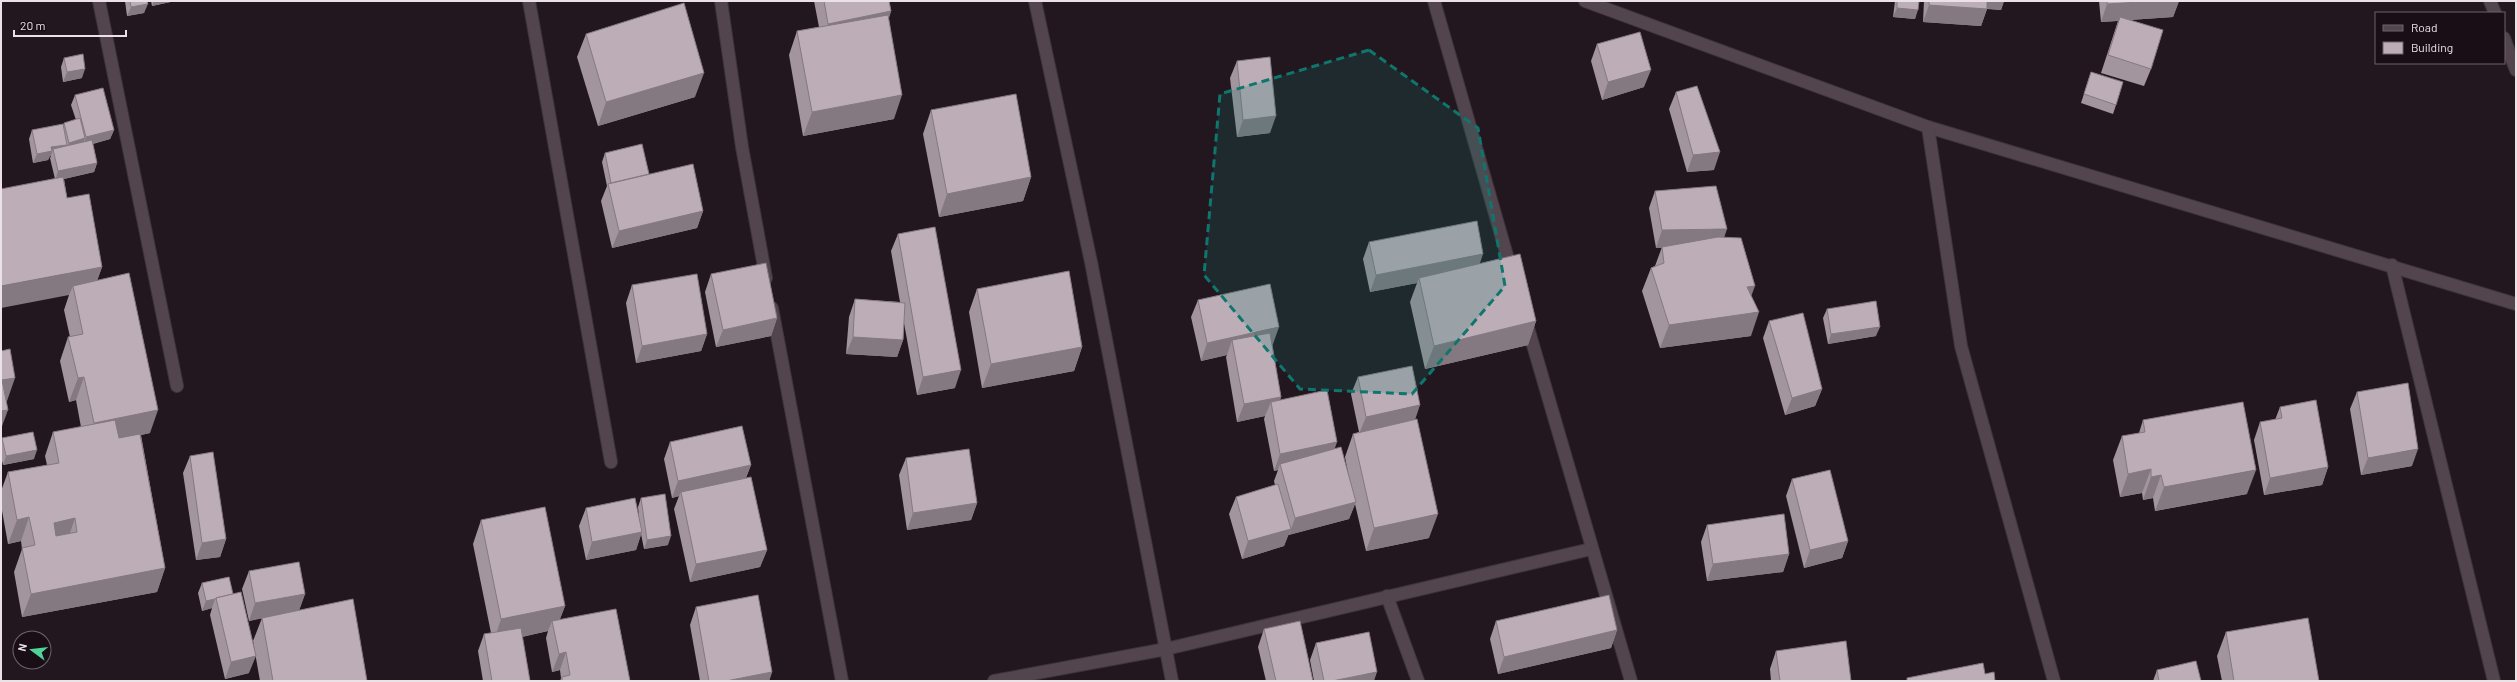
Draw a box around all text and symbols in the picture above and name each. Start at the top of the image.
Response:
scale bar [14,12,126,38]
legend [2375,12,2505,64]
text: 20 m [20,18,46,32]
text: Road [2411,20,2438,34]
text: Building [2411,40,2453,54]
north arrow [12,630,52,670]
text: N [15,642,29,653]

